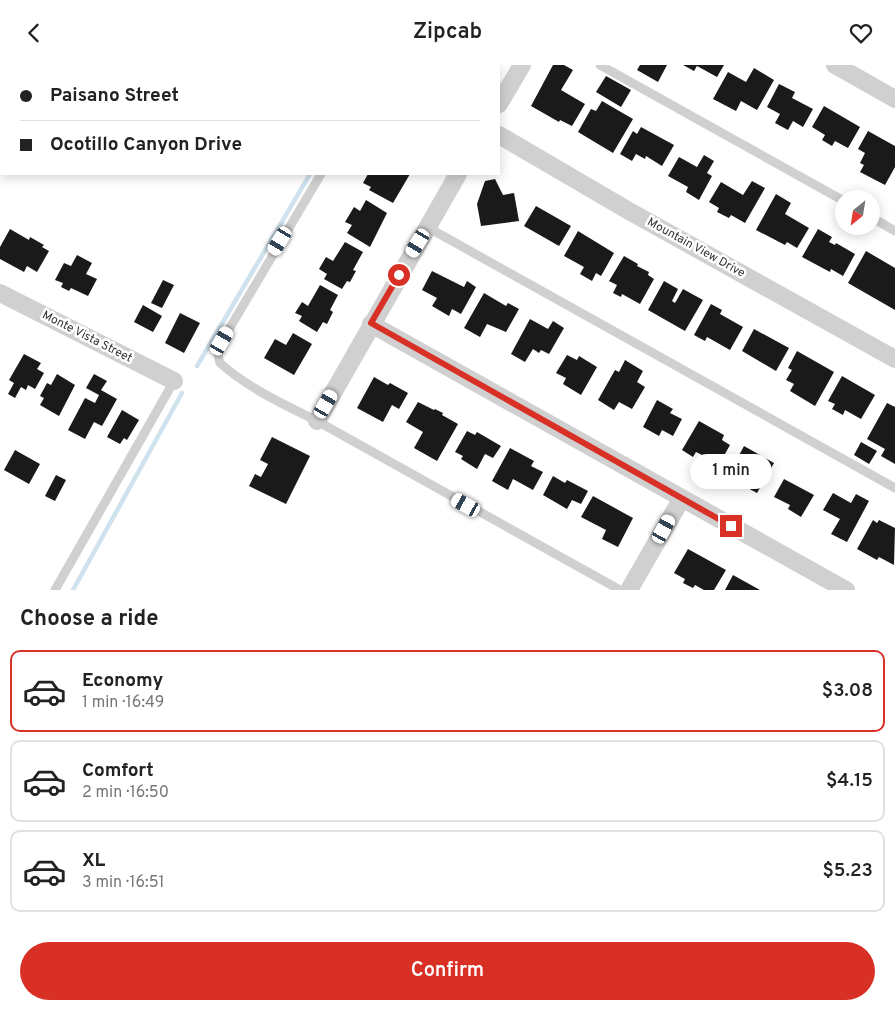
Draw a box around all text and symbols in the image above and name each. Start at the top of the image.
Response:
icon: back [20,19,48,47]
text: Zipcab [413,19,482,46]
icon: heart [847,19,875,47]
text: Paisano Street [50,84,179,108]
text: Ocotillo Canyon Drive [50,133,242,157]
north arrow [835,190,880,235]
map controls [835,190,880,235]
street label: Mountain View Drive [644,214,748,282]
car [265,224,294,258]
car [403,226,432,260]
route start [388,264,410,286]
street label: Monte Vista Street [39,307,135,367]
car [208,324,235,358]
car [312,387,339,421]
callout: 1 min [690,453,772,489]
text: 1 min [712,461,750,481]
car [449,491,482,519]
car [650,512,677,546]
route end [720,515,742,537]
text: Choose a ride [20,606,158,633]
icon: car [22,669,67,714]
text: Economy [82,669,163,693]
text: $3.08 [822,679,873,703]
text: 1 min · 16:49 [82,693,164,713]
icon: car [22,759,67,804]
text: Comfort [82,759,154,783]
text: $4.15 [826,769,873,793]
text: 2 min · 16:50 [82,783,169,803]
icon: car [22,849,67,894]
text: XL [82,849,105,873]
text: $5.23 [822,859,873,883]
text: 3 min · 16:51 [82,873,165,893]
button: Confirm [20,942,875,1000]

